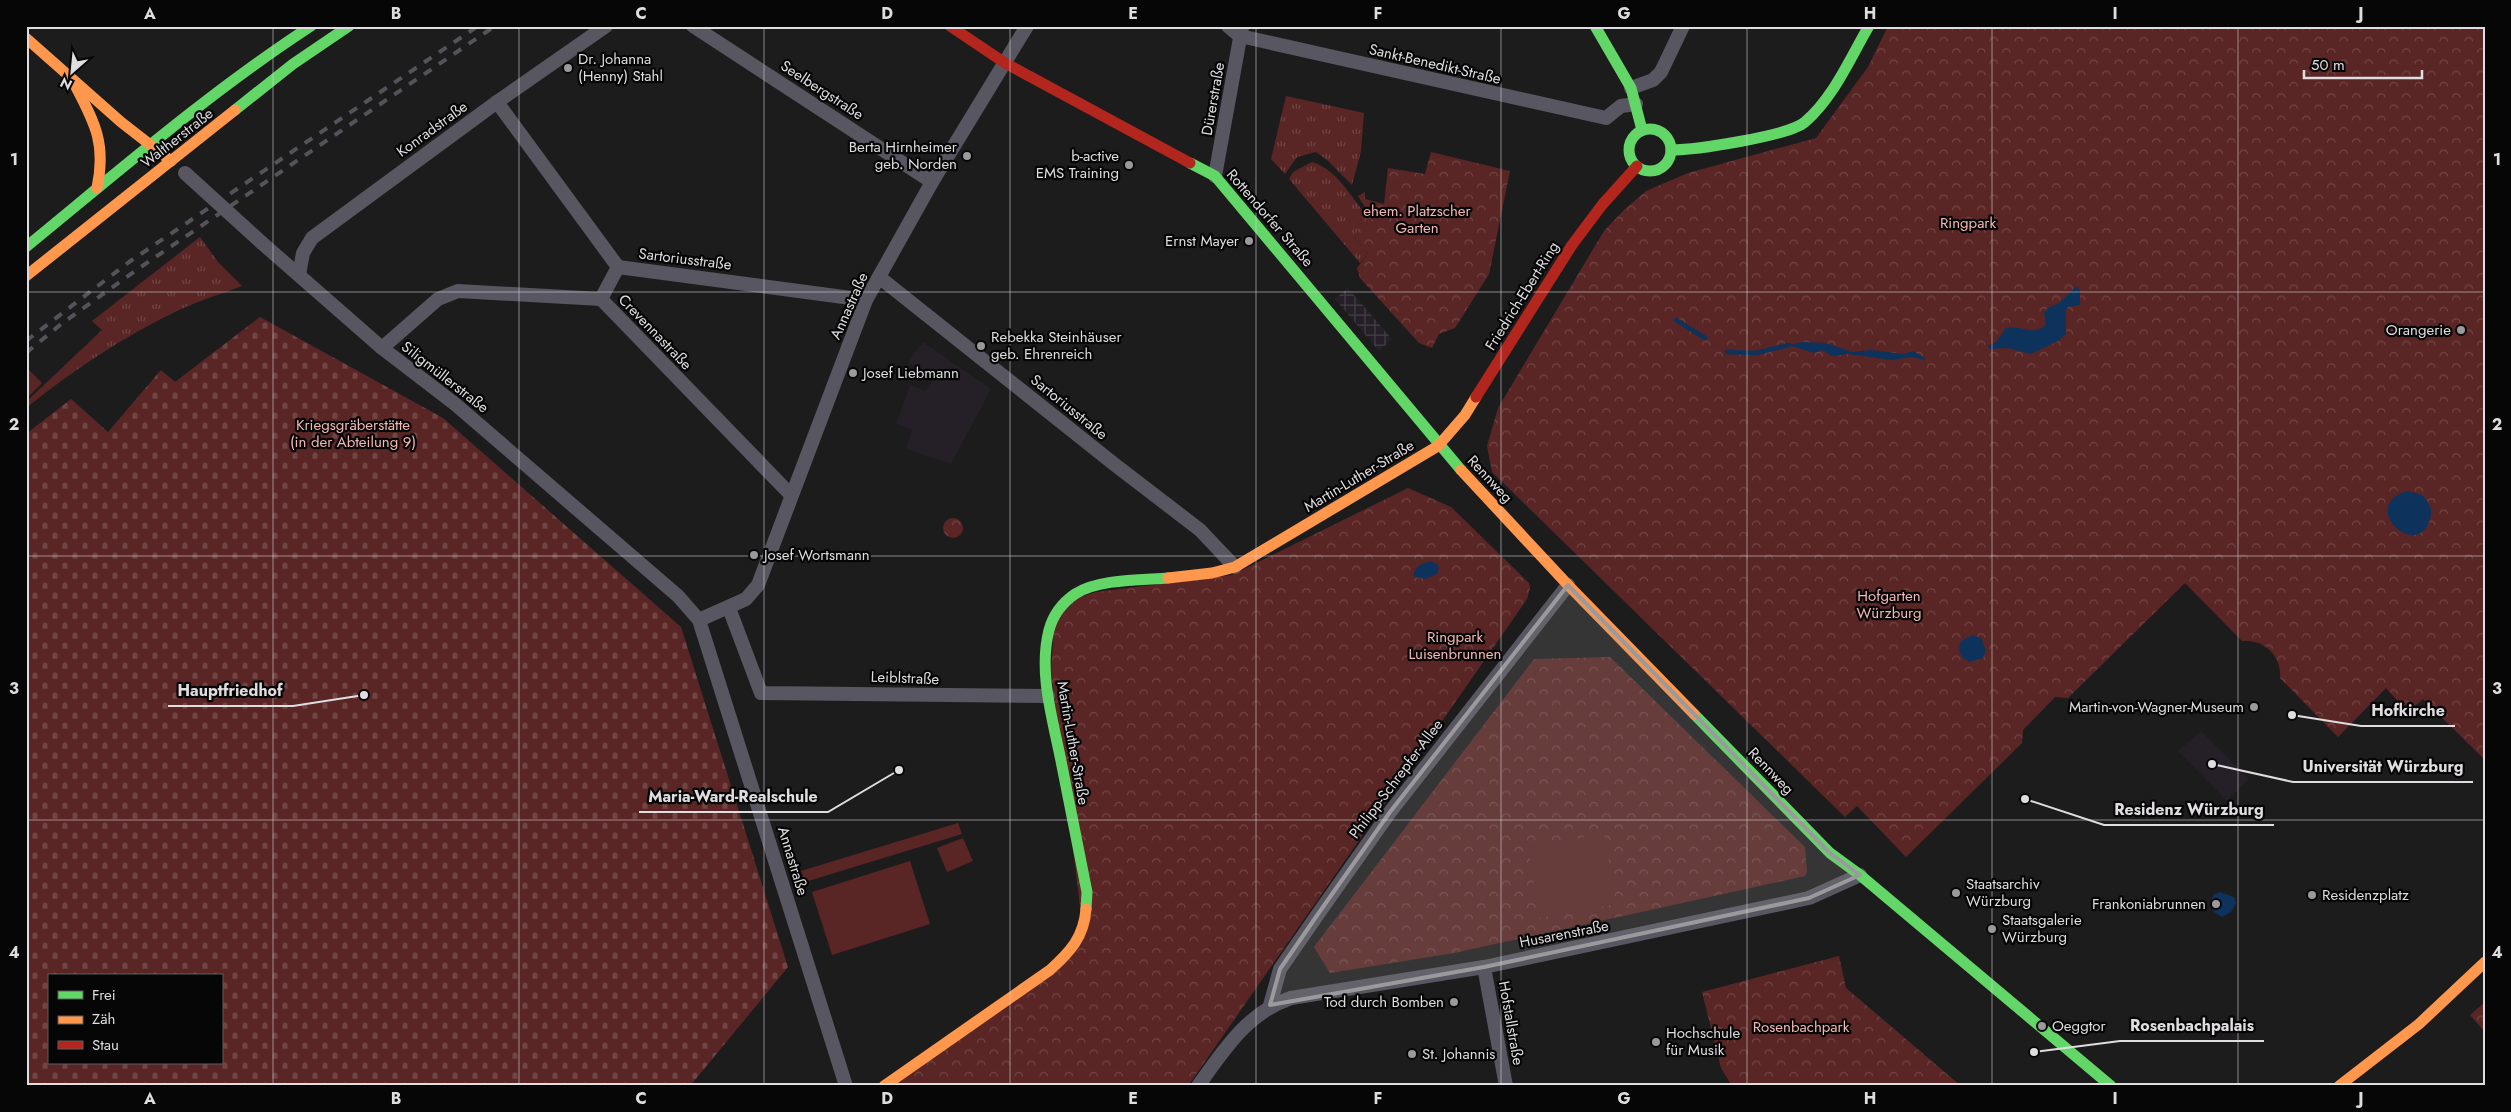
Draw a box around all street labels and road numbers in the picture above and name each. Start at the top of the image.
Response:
street label: Sankt-Benedikt-Straße [1367,38,1503,90]
street label: Seelbergstraße [776,55,868,125]
street label: Dürerstraße [1196,60,1230,137]
street label: Konradstraße [392,95,472,162]
street label: Waltherstraße [136,103,218,173]
street label: Rottendorfer Straße [1221,164,1319,272]
street label: Friedrich-Ebert-Ring [1480,237,1564,355]
street label: Sartoriusstraße [637,242,733,276]
street label: Annastraße [824,269,874,343]
street label: Crevennastraße [613,289,697,375]
street label: Siligmüllerstraße [397,336,494,418]
street label: Sartoriusstraße [1026,369,1112,445]
street label: Martin-Luther-Straße [1300,434,1419,518]
street label: Rennweg [1462,450,1518,508]
street label: Leiblstraße [870,666,940,690]
street label: Martin-Luther-Straße [1051,679,1095,807]
street label: Philipp-Schrepfer-Allee [1344,714,1448,843]
street label: Rennweg [1743,742,1799,800]
street label: Annastraße [772,824,814,898]
street label: Husarenstraße [1517,915,1611,953]
street label: Hofstallstraße [1493,979,1529,1067]

